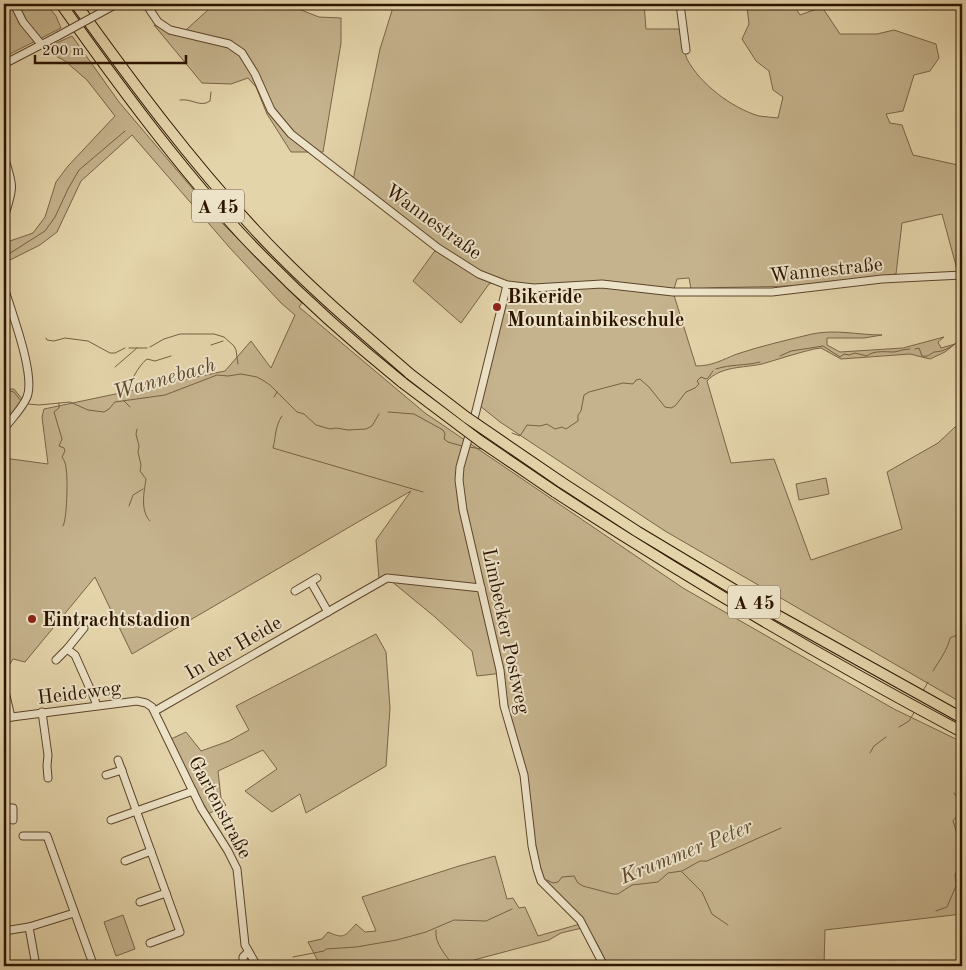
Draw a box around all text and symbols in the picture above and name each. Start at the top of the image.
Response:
scale bar [35,32,186,64]
text: 200 m [42,44,84,59]
street label: Wannestraße [381,181,485,264]
road number: A 45 [192,190,244,222]
street label: Wannestraße [769,255,884,287]
place label: Bikeride Mountainbikeschule [507,288,684,331]
marker: Bikeride Mountainbikeschule [491,301,503,313]
water label: Wannebach [111,355,218,404]
street label: Limbecker Postweg [478,547,532,716]
road number: A 45 [728,586,780,618]
place label: Eintrachtstadion [42,611,191,631]
marker: Eintrachtstadion [26,613,38,625]
street label: In der Heide [182,613,286,684]
street label: Heideweg [36,679,123,709]
street label: Gartenstraße [184,753,255,863]
water label: Krummer Peter [616,816,757,889]

